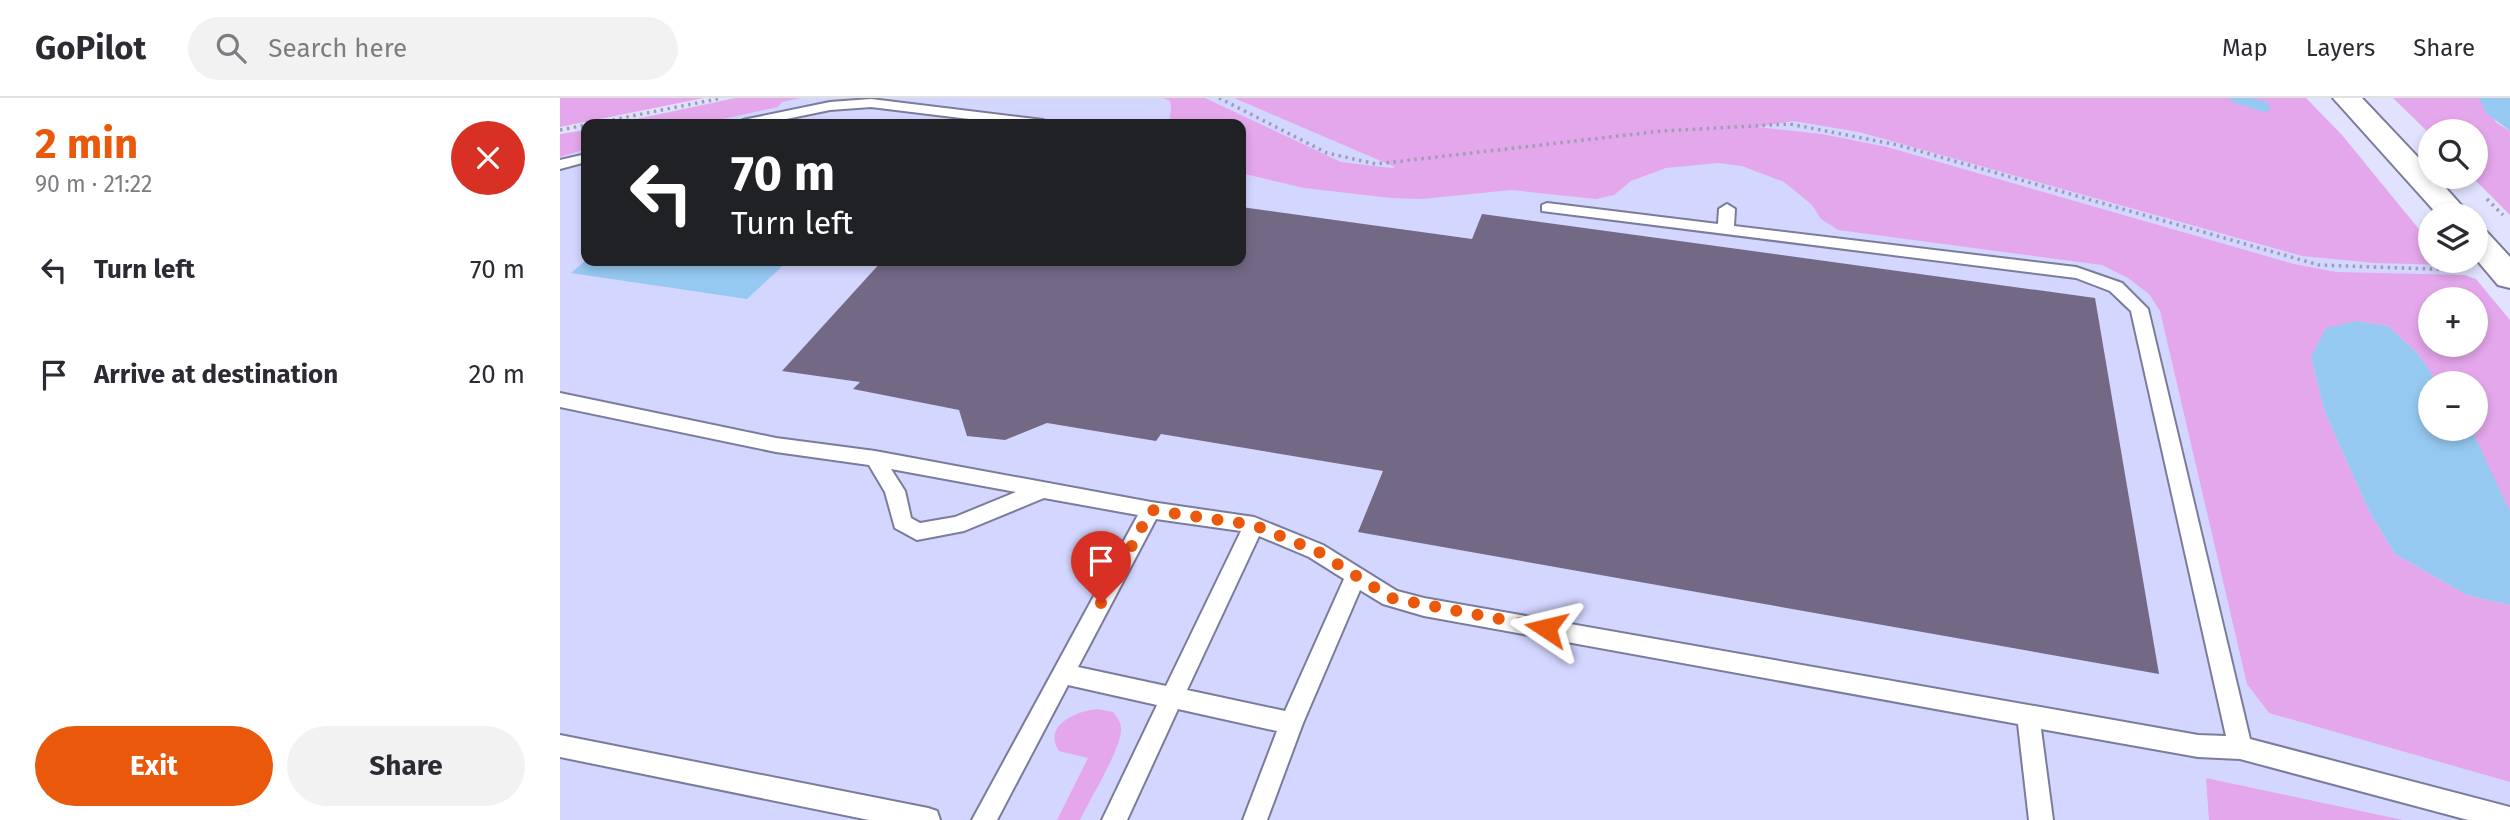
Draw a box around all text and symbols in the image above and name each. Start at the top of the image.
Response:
search box [188,17,678,80]
text: GoPilot [35,28,146,68]
icon: search [212,29,250,67]
text: Search here [268,33,407,64]
text: Map [2222,34,2268,62]
text: Layers [2306,34,2375,62]
text: Share [2413,34,2475,62]
text: 2 min [35,119,138,169]
map controls [2418,119,2488,441]
button: search [2418,119,2488,189]
button: close [451,121,525,195]
text: 70 m [731,144,835,203]
icon: left [616,147,707,238]
text: 90 m · 21:22 [35,170,152,198]
button: layers [2418,203,2488,273]
text: Turn left [731,204,853,242]
icon: left [35,251,73,289]
text: Turn left [94,254,195,285]
text: 70 m [470,254,525,285]
button: + [2418,287,2488,357]
icon: arrive [35,356,73,394]
text: Arrive at destination [94,359,338,390]
text: 20 m [468,359,525,390]
button: − [2418,371,2488,441]
pin [1071,531,1131,603]
icon: arrive [1082,542,1120,580]
position arrow [1509,591,1583,665]
button: Exit [35,726,273,806]
button: Share [287,726,525,806]

